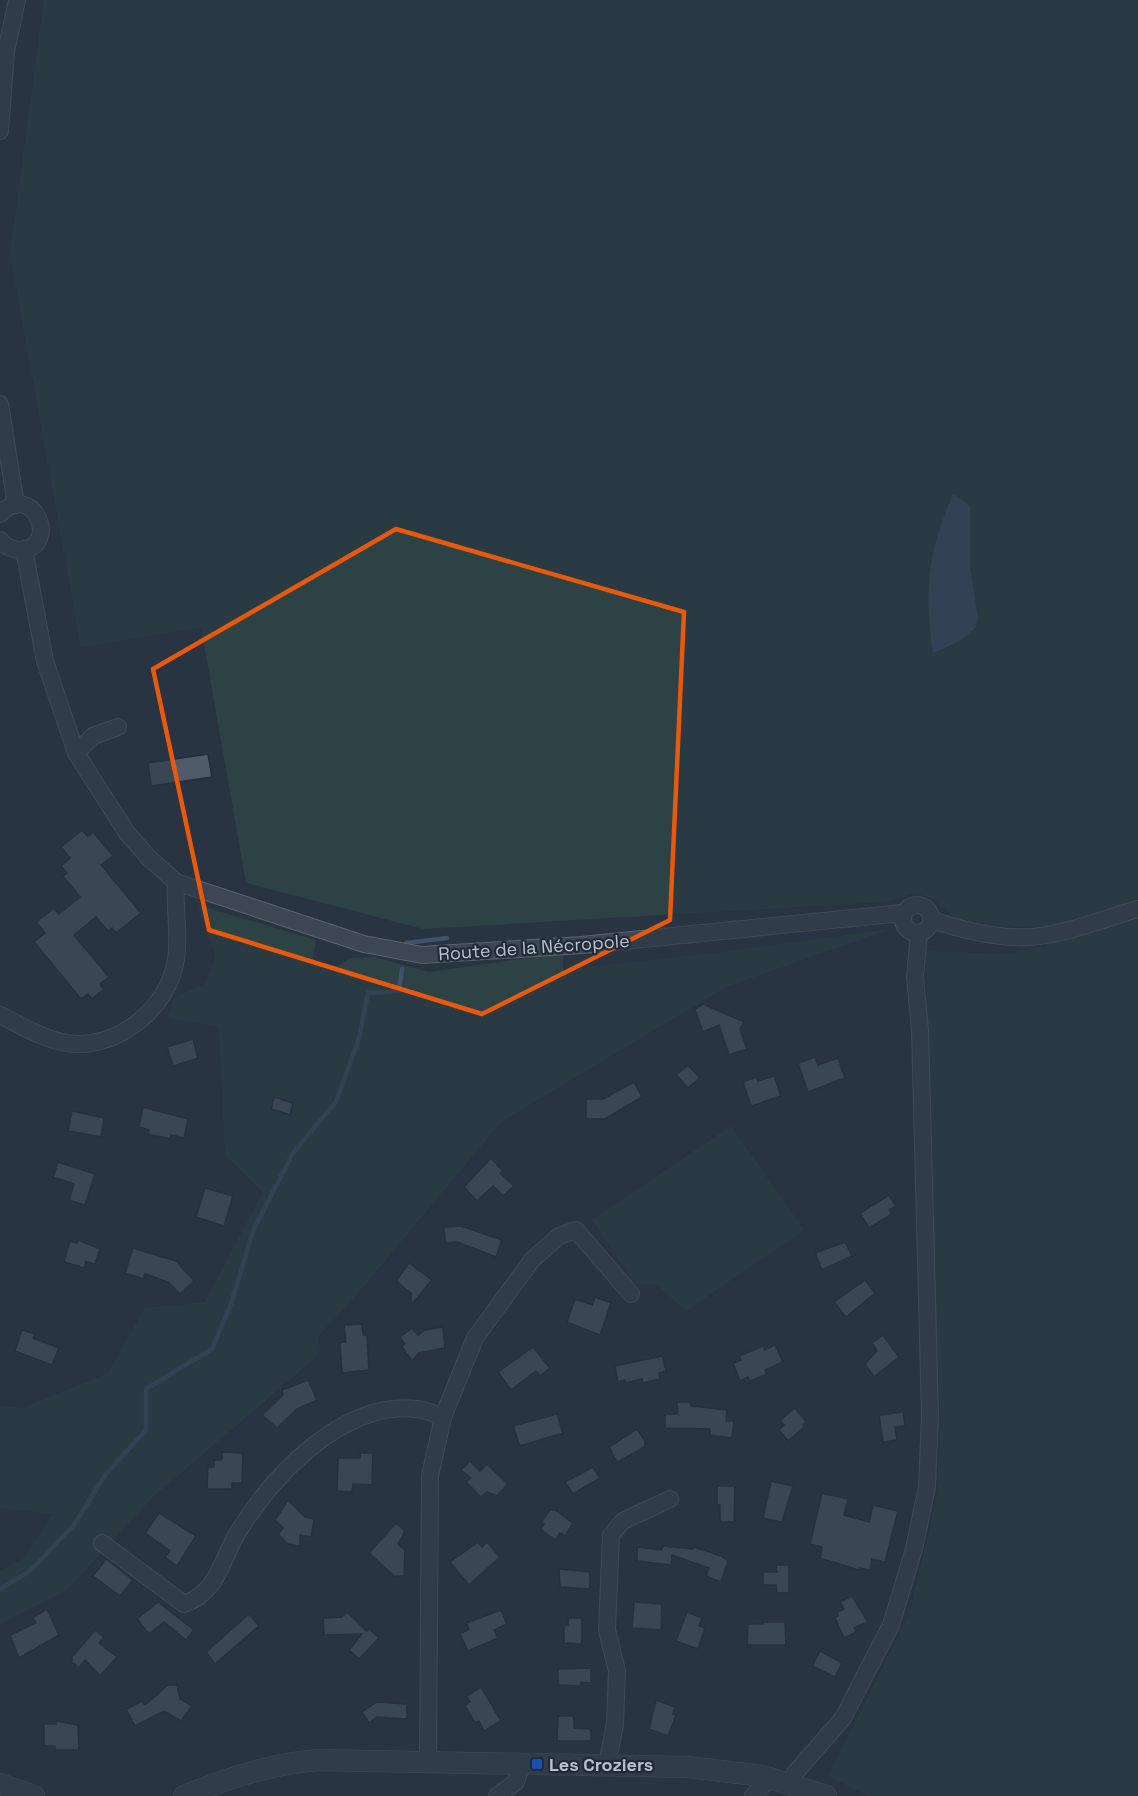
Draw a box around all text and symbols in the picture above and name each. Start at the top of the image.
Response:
street label: Route de la Nécropole [438,929,630,965]
place label: Les Croziers [549,1753,653,1776]
marker: Les Croziers [530,1757,544,1771]

